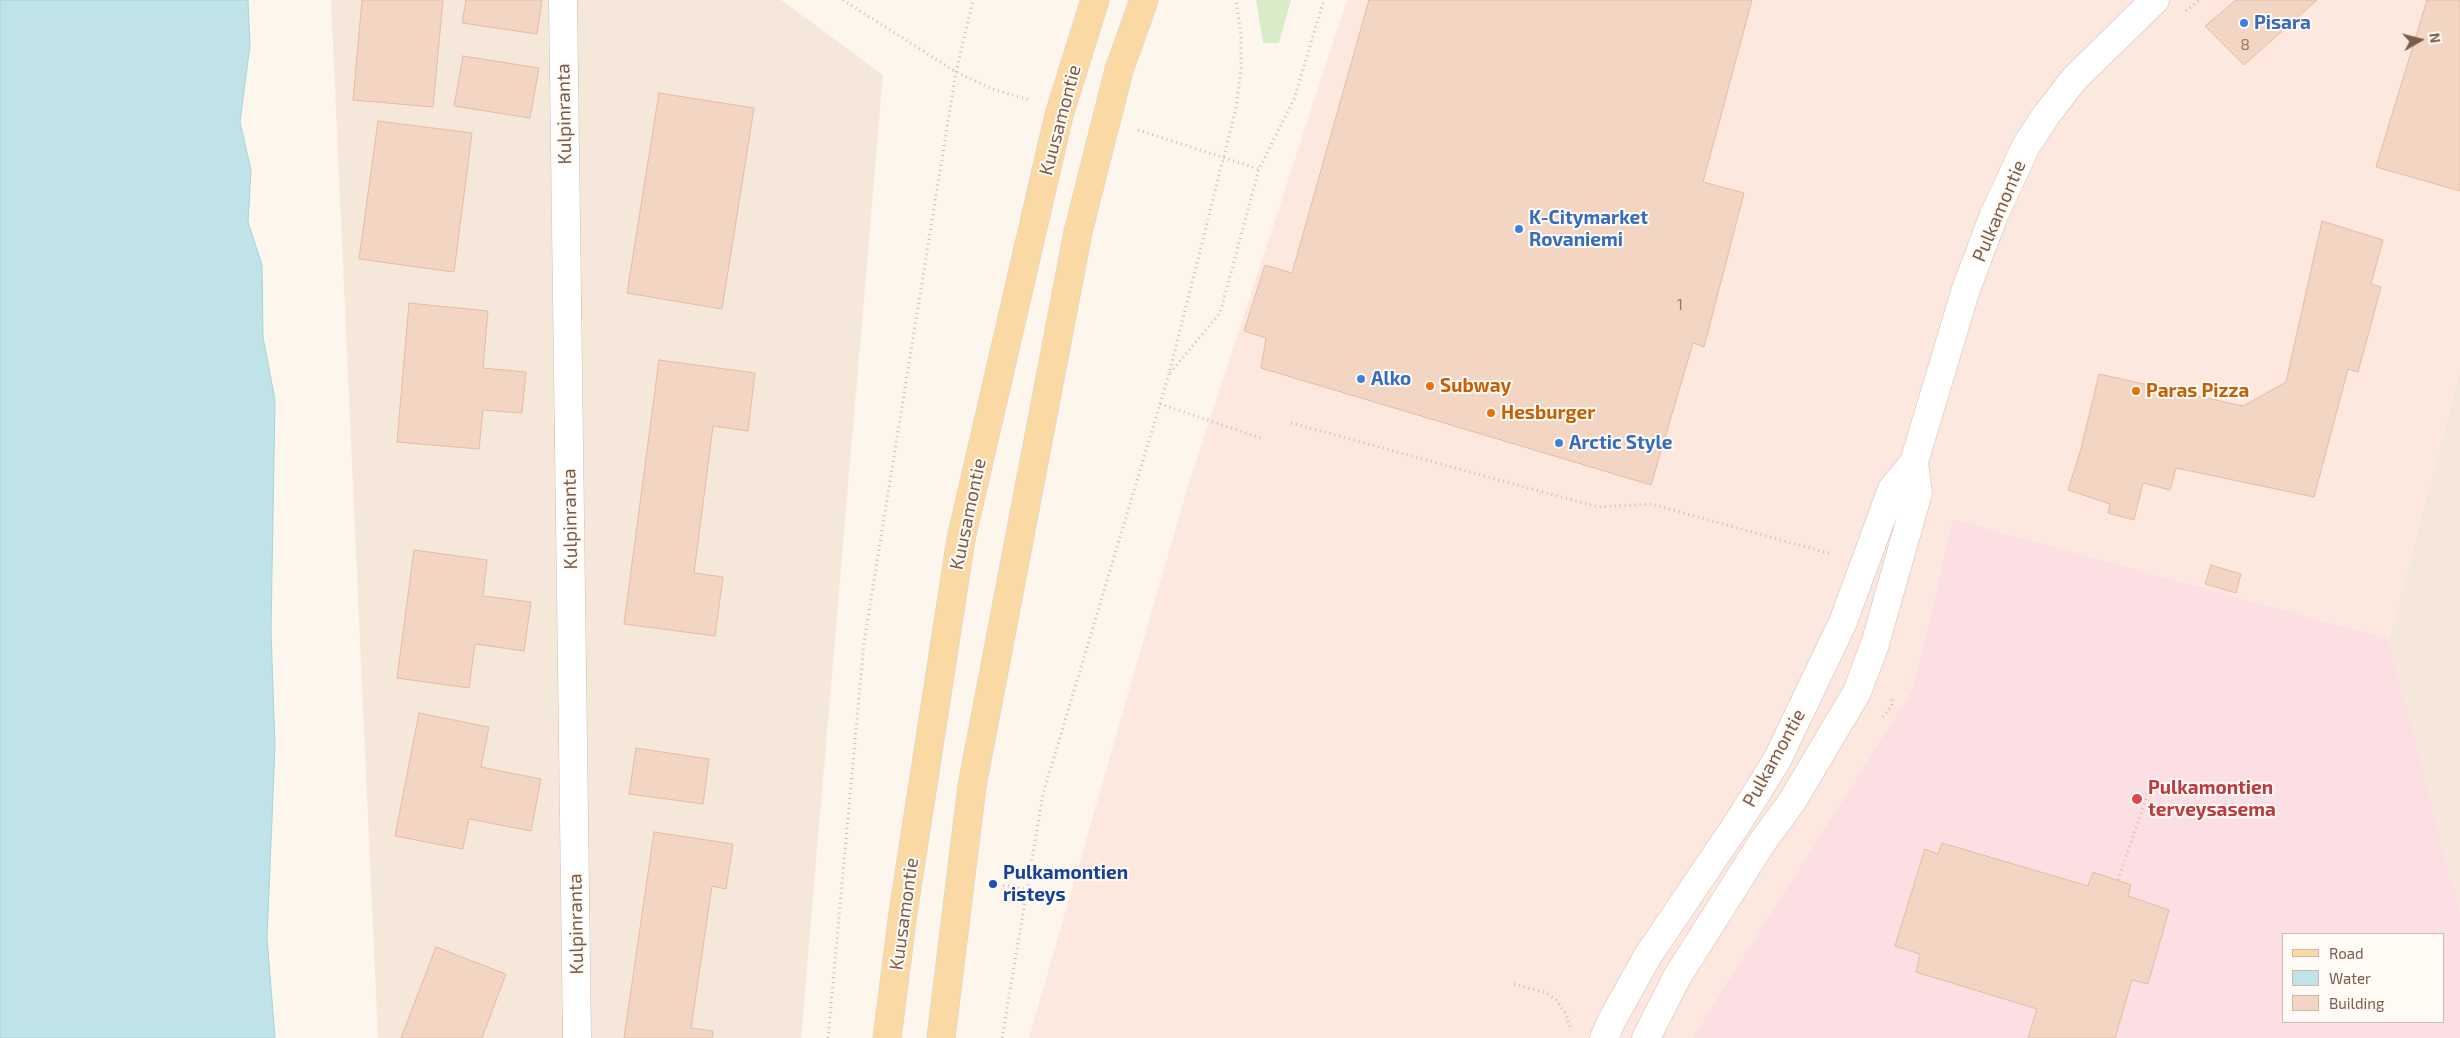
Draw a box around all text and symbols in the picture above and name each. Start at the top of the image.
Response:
place label: Pisara [2254,12,2311,34]
north arrow [2395,15,2445,65]
marker: Pisara [2238,17,2250,29]
text: N [2426,32,2444,44]
house number: 8 [2240,35,2250,55]
street label: Kuusamontie [1034,62,1086,178]
street label: Kulpinranta [552,63,576,165]
street label: Pulkamontie [1967,157,2031,265]
place label: K-Citymarket Rovaniemi [1529,207,1648,251]
marker: K-Citymarket Rovaniemi [1513,223,1525,235]
house number: 1 [1677,295,1683,315]
place label: Alko [1371,368,1411,390]
marker: Alko [1355,373,1367,385]
place label: Subway [1440,375,1511,397]
marker: Subway [1424,380,1436,392]
place label: Paras Pizza [2146,380,2249,402]
marker: Paras Pizza [2130,385,2142,397]
place label: Hesburger [1501,402,1595,424]
marker: Hesburger [1485,407,1497,419]
place label: Arctic Style [1569,432,1672,454]
marker: Arctic Style [1553,437,1565,449]
street label: Kuusamontie [945,456,991,572]
street label: Kulpinranta [558,468,582,570]
street label: Pulkamontie [1738,705,1810,811]
place label: Pulkamontien terveysasema [2148,777,2276,821]
marker: Pulkamontien terveysasema [2130,792,2144,806]
street label: Kuusamontie [885,856,923,972]
place label: Pulkamontien risteys [1003,862,1128,906]
street label: Kulpinranta [564,873,588,975]
marker: Pulkamontien risteys [987,878,999,890]
legend [2282,933,2445,1023]
text: Road [2329,944,2364,962]
text: Water [2329,969,2371,987]
text: Building [2329,994,2384,1012]

